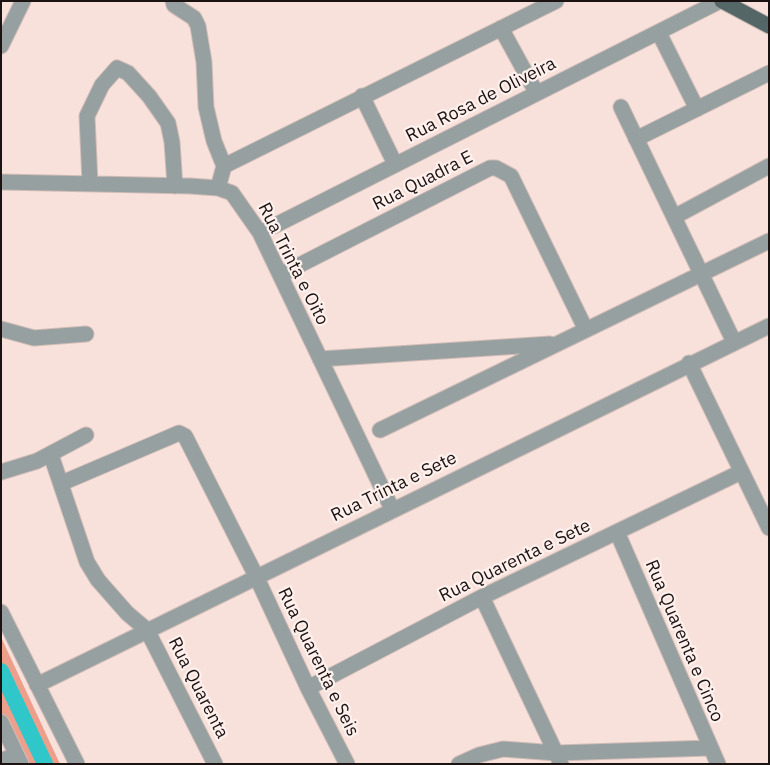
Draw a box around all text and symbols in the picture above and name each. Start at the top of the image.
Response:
street label: Rua Rosa de Oliveira [402,53,560,147]
street label: Rua Quadra E [369,147,477,215]
street label: Rua Trinta e Oito [253,199,333,329]
street label: Rua Trinta e Sete [328,447,460,527]
street label: Rua Quarenta e Sete [436,515,594,607]
street label: Rua Quarenta e Cinco [640,557,728,725]
street label: Rua Quarenta e Seis [273,584,363,740]
street label: Rua Quarenta [163,634,233,742]

